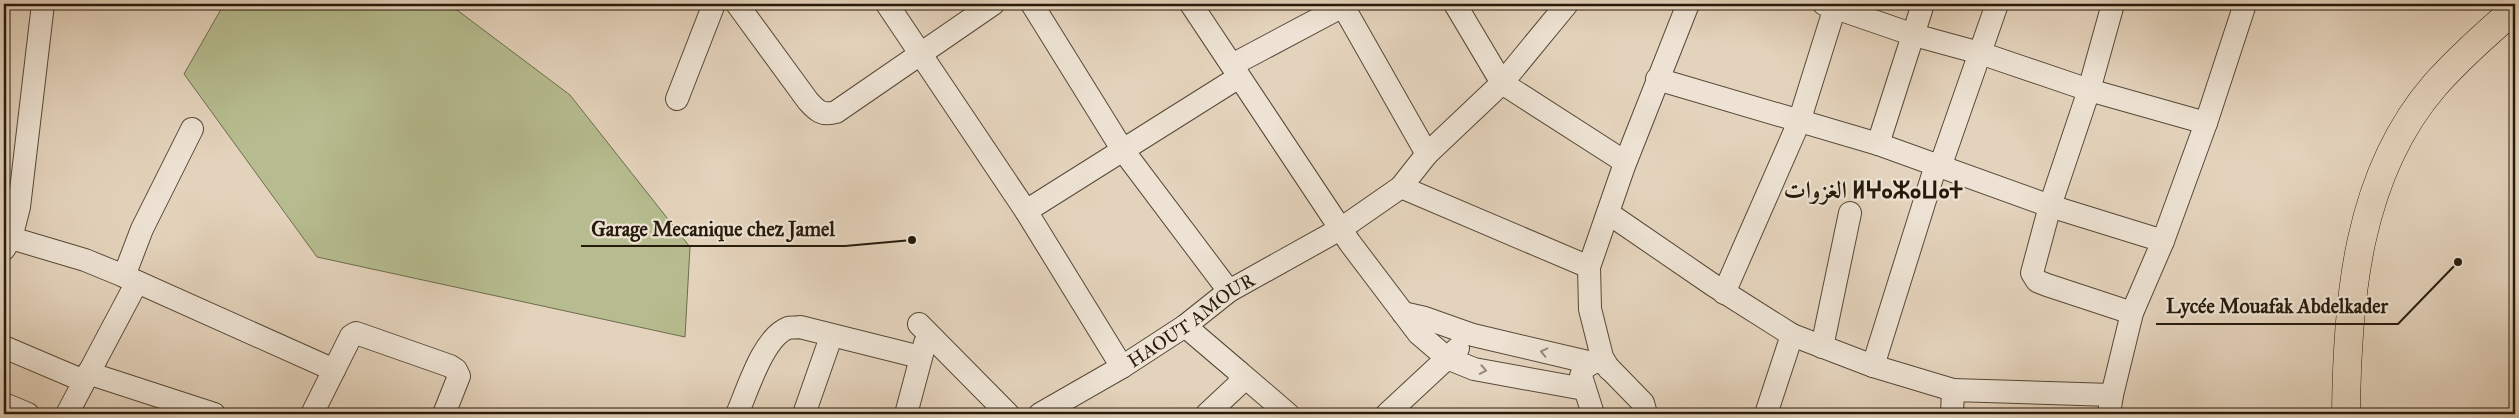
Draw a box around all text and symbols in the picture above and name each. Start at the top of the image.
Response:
district label: الغزوات ⵍⵖⴰⵣⴰⵡⴰⵜ [1783,175,1963,205]
callout: Garage Mecanique chez Jamel [581,211,845,246]
text: Garage Mecanique chez Jamel [591,217,835,243]
street label: HAOUT AMOUR [1123,268,1259,372]
callout: Lycée Mouafak Abdelkader [2156,289,2398,324]
text: Lycée Mouafak Abdelkader [2166,294,2389,319]
one-way arrow [1540,347,1549,358]
one-way arrow [1478,365,1487,375]

